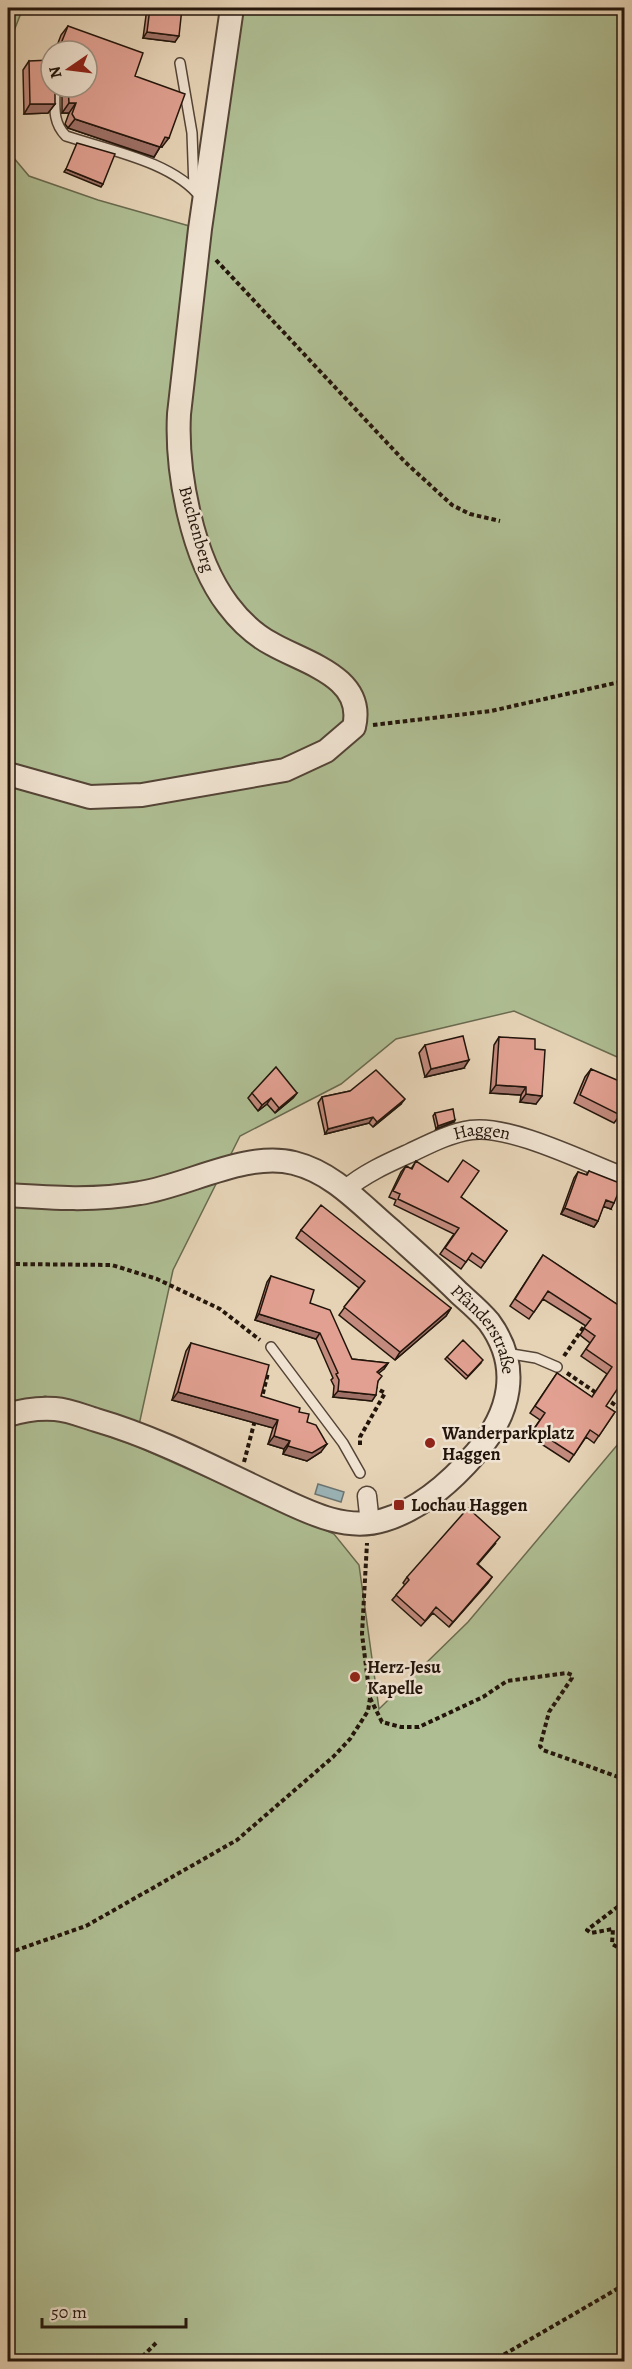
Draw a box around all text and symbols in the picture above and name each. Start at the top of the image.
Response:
north arrow [39,39,99,99]
text: N [43,64,67,81]
street label: Buchenberg [173,483,221,575]
street label: Haggen [451,1117,513,1146]
street label: Pfänderstraße [445,1279,520,1375]
place label: Wanderparkplatz Haggen [441,1421,574,1466]
marker: Wanderparkplatz Haggen [423,1436,437,1450]
place label: Lochau Haggen [411,1493,528,1517]
marker: Lochau Haggen [392,1498,406,1512]
place label: Herz-Jesu Kapelle [367,1655,441,1700]
marker: Herz-Jesu Kapelle [348,1670,362,1684]
scale bar [42,2291,186,2329]
text: 50 m [51,2300,87,2324]

